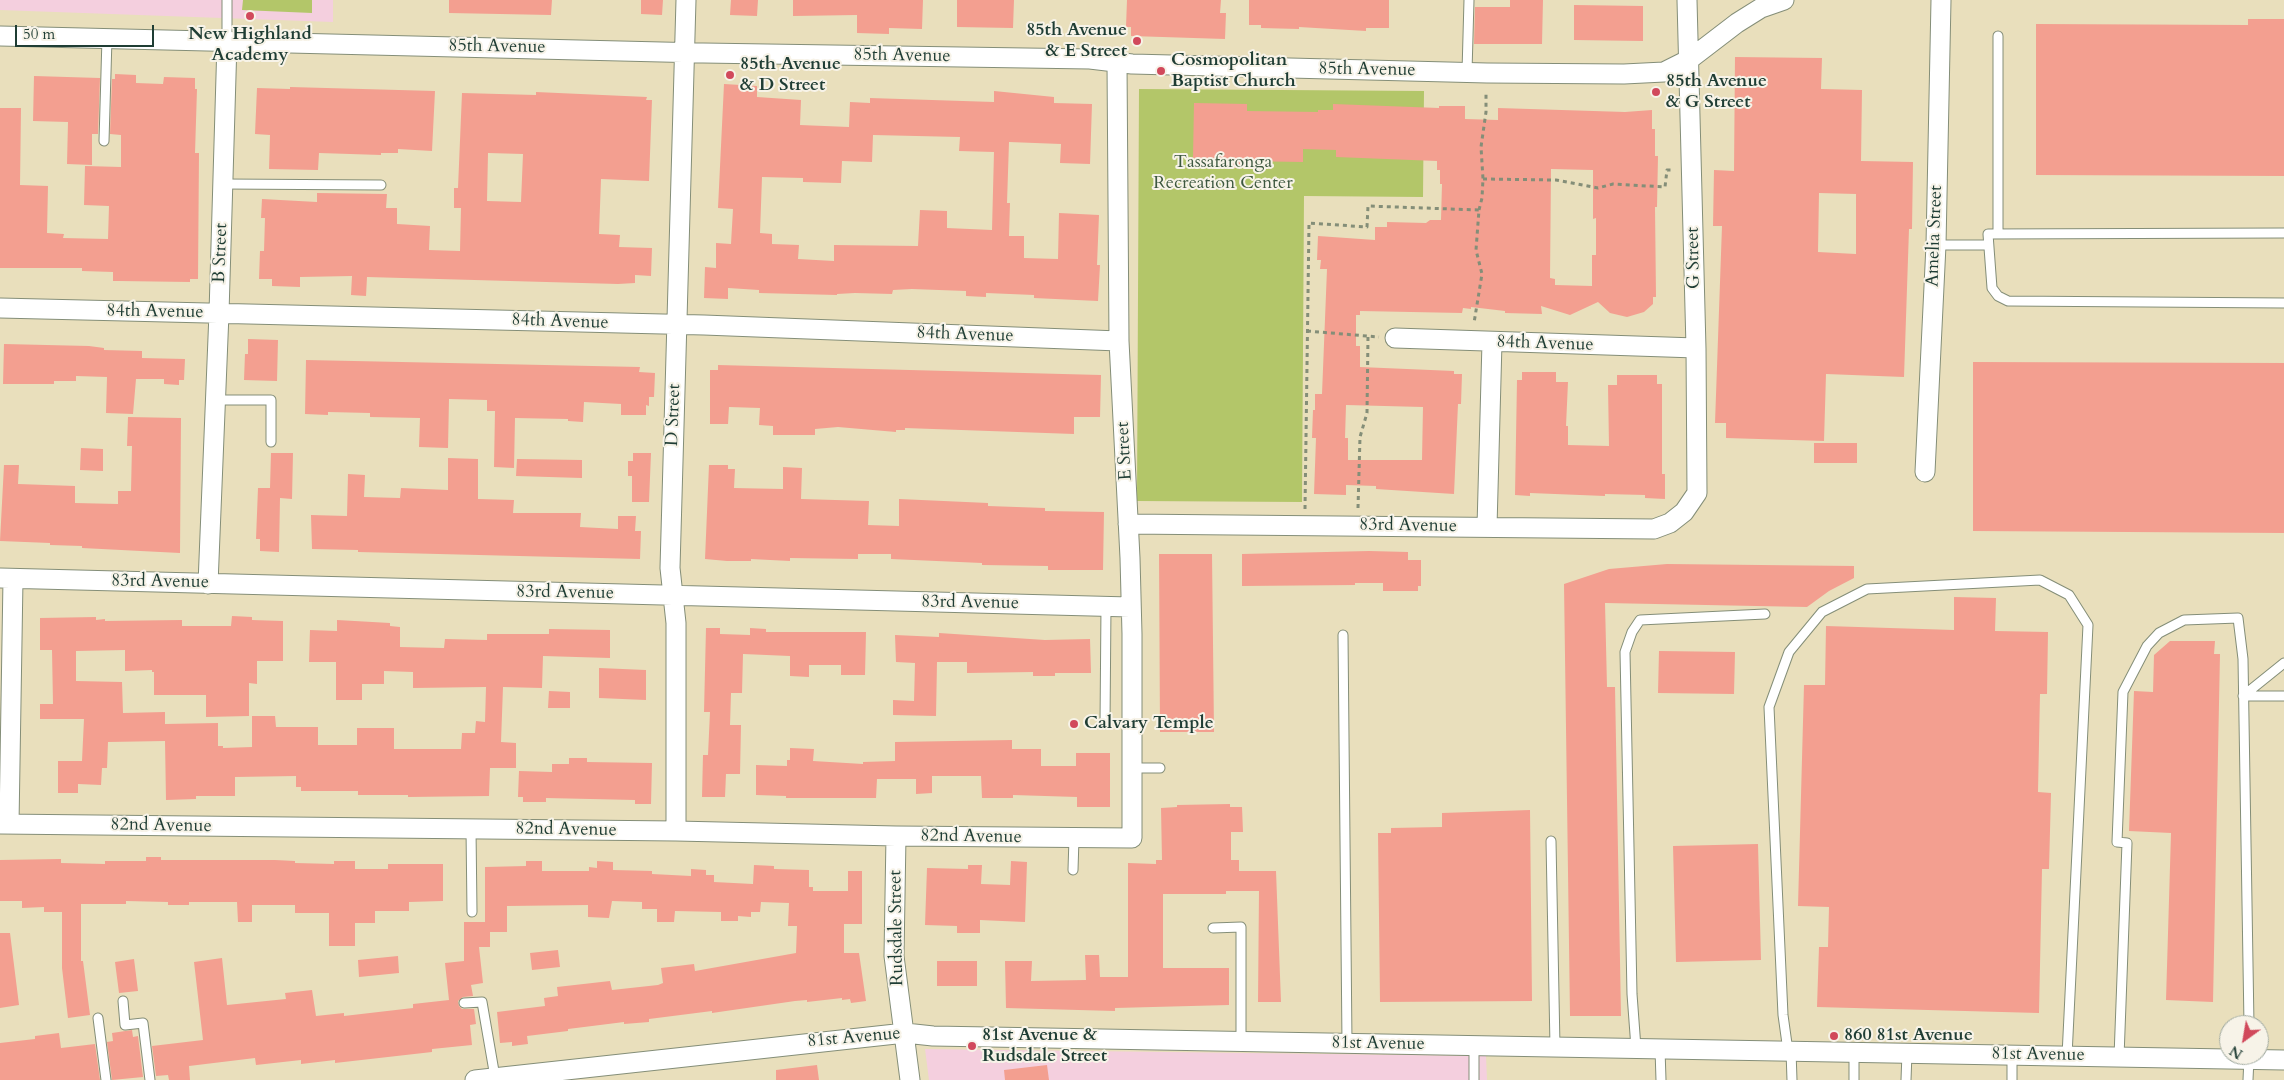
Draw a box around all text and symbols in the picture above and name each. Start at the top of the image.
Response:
marker: New Highland Academy [244,10,256,22]
scale bar [18,15,156,47]
place label: 85th Avenue & E Street [1026,20,1127,62]
text: 50 m [23,24,55,44]
place label: New Highland Academy [188,24,312,66]
street label: 85th Avenue [448,35,546,59]
marker: 85th Avenue & E Street [1131,35,1143,47]
street label: 85th Avenue [853,44,951,68]
place label: Cosmopolitan Baptist Church [1171,50,1296,92]
place label: 85th Avenue & D Street [740,54,841,96]
street label: 85th Avenue [1318,58,1416,82]
marker: Cosmopolitan Baptist Church [1155,65,1167,77]
marker: 85th Avenue & D Street [724,69,736,81]
place label: 85th Avenue & G Street [1666,71,1767,114]
marker: 85th Avenue & G Street [1650,86,1662,98]
park label: Tassafaronga Recreation Center [1153,152,1293,194]
street label: Amelia Street [1922,185,1948,287]
street label: B Street [209,222,233,284]
street label: G Street [1683,227,1705,289]
street label: 84th Avenue [106,300,204,324]
street label: 84th Avenue [511,310,609,334]
street label: 84th Avenue [916,323,1014,347]
street label: 84th Avenue [1496,332,1594,356]
street label: D Street [662,383,686,447]
street label: E Street [1113,421,1137,481]
street label: 83rd Avenue [1359,514,1457,538]
street label: 83rd Avenue [111,570,209,594]
street label: 83rd Avenue [516,581,614,605]
street label: 83rd Avenue [921,591,1019,615]
place label: Calvary Temple [1084,713,1214,735]
marker: Calvary Temple [1068,718,1080,730]
street label: 82nd Avenue [110,814,212,838]
street label: 82nd Avenue [515,818,617,842]
street label: 82nd Avenue [920,825,1022,849]
street label: Rudsdale Street [885,870,909,986]
north arrow [2219,1015,2269,1065]
street label: 81st Avenue [807,1023,901,1053]
place label: 81st Avenue & Rudsdale Street [982,1025,1107,1068]
place label: 860 81st Avenue [1844,1025,1973,1047]
marker: 860 81st Avenue [1828,1030,1840,1042]
street label: 81st Avenue [1331,1032,1425,1056]
marker: 81st Avenue & Rudsdale Street [966,1040,978,1052]
text: N [2226,1041,2247,1064]
street label: 81st Avenue [1991,1043,2085,1067]

